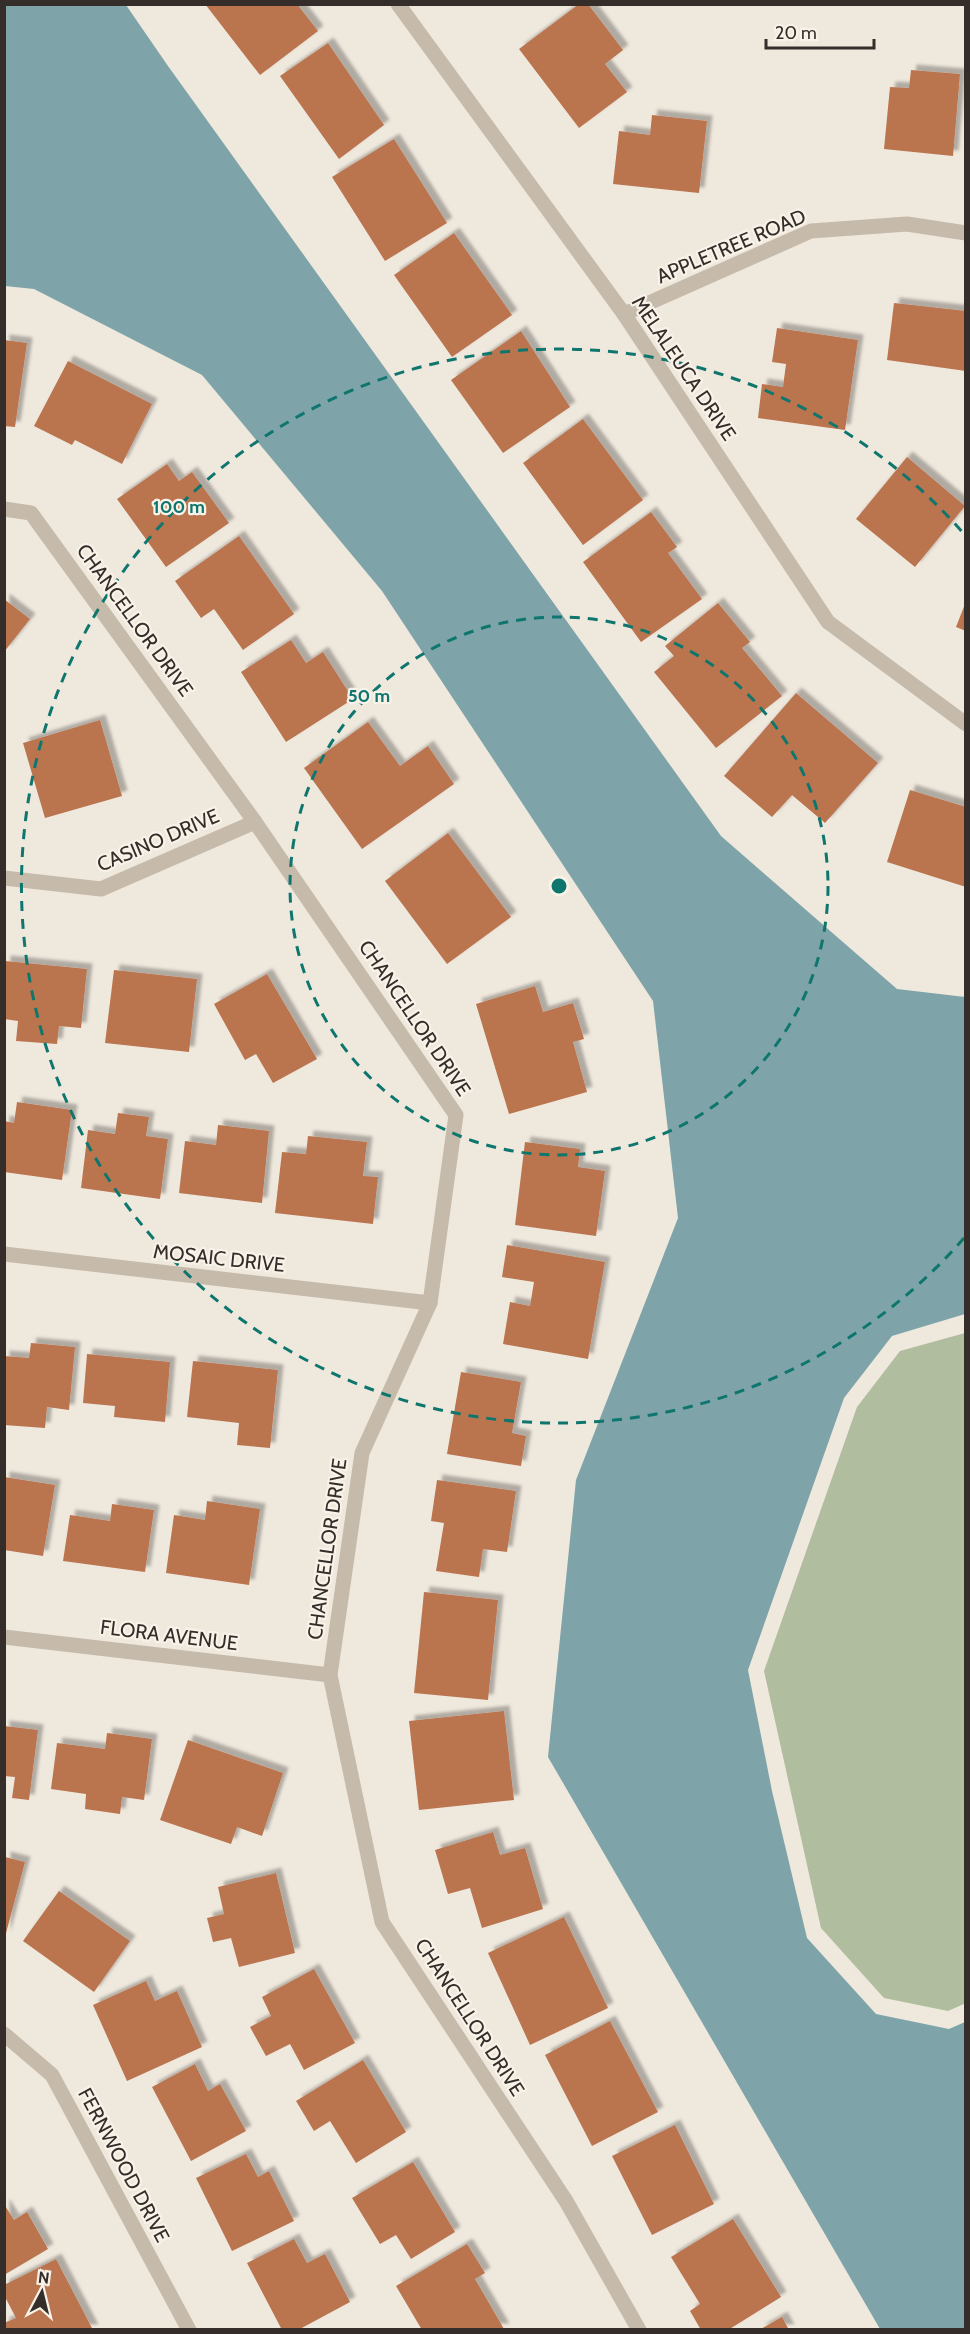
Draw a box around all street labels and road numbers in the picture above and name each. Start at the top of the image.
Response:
street label: APPLETREE ROAD [653,204,809,288]
street label: MELALEUCA DRIVE [627,291,741,445]
street label: CHANCELLOR DRIVE [72,539,198,701]
street label: CASINO DRIVE [93,803,223,877]
street label: CHANCELLOR DRIVE [354,936,476,1100]
street label: MOSAIC DRIVE [152,1239,286,1277]
street label: CHANCELLOR DRIVE [302,1457,352,1641]
street label: FLORA AVENUE [99,1615,239,1655]
street label: CHANCELLOR DRIVE [410,1934,530,2100]
street label: FERNWOOD DRIVE [73,2084,175,2246]

